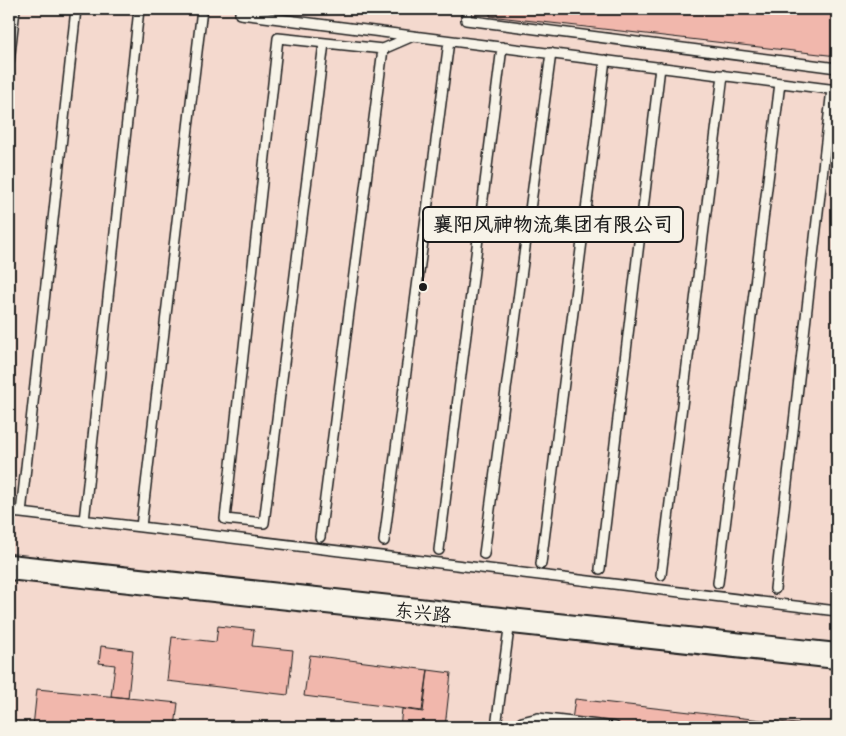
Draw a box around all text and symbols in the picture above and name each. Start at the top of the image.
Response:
callout: 襄阳风神物流集团有限公司 [423,207,683,242]
text: 襄阳风神物流集团有限公司 [433,212,673,239]
street label: 东兴路 [393,598,453,629]

